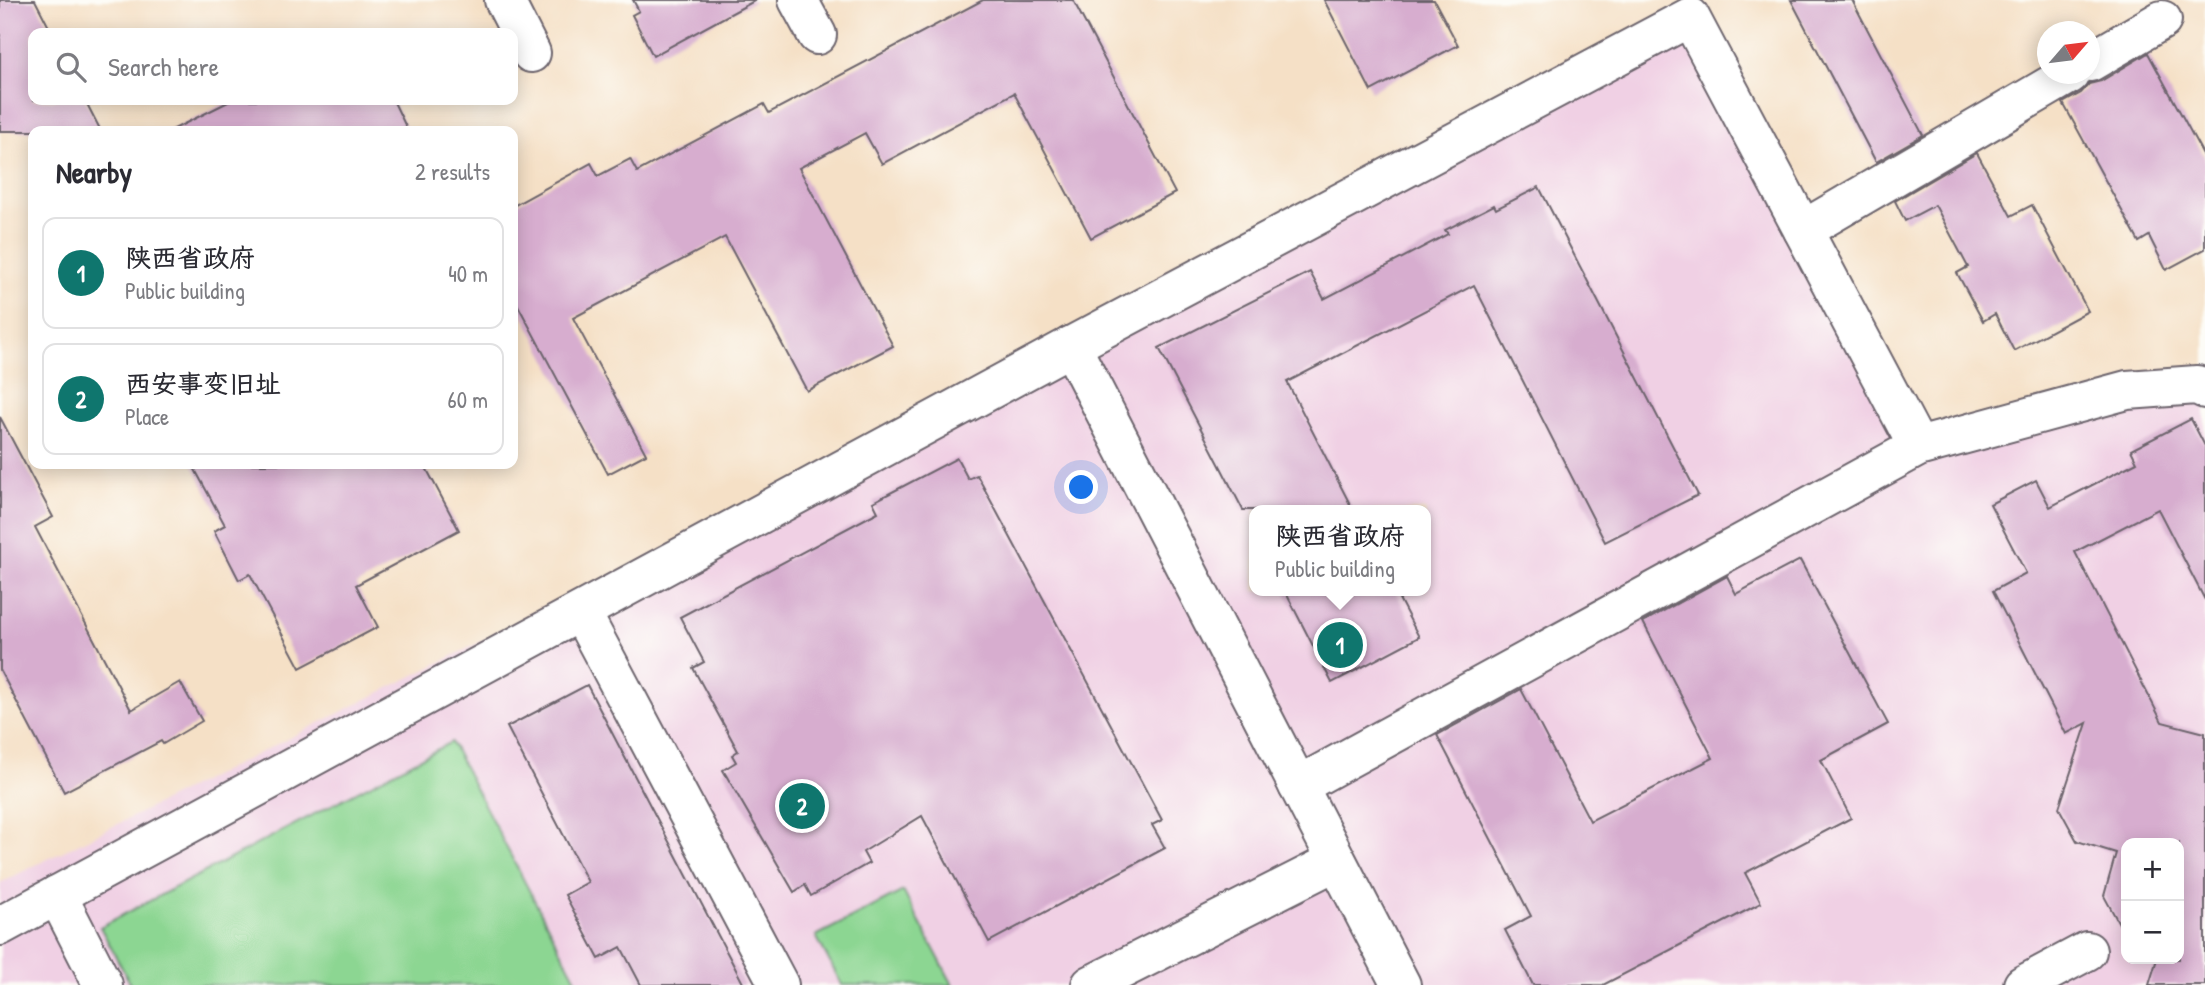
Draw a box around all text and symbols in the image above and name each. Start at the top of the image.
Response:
north arrow [2037,21,2100,84]
search box [28,28,518,105]
icon: search [52,48,90,86]
text: Search here [108,49,219,84]
text: Nearby [56,152,132,192]
text: 2 results [415,156,490,187]
text: 陕西省政府 [125,240,255,275]
text: 1 [77,258,85,289]
text: 40 m [448,258,488,289]
text: Public building [125,275,245,306]
text: 西安事变旧址 [125,366,281,401]
text: 2 [76,384,86,415]
text: 60 m [448,384,488,415]
text: Place [125,401,169,432]
your location [1064,470,1098,504]
popup [1249,505,1431,596]
text: 陕西省政府 [1275,518,1405,553]
text: Public building [1275,553,1395,584]
pin: 1 [1317,619,1363,671]
pin: 2 [779,780,825,832]
map controls [2121,838,2184,964]
button: + [2121,838,2184,901]
button: − [2121,901,2184,964]

